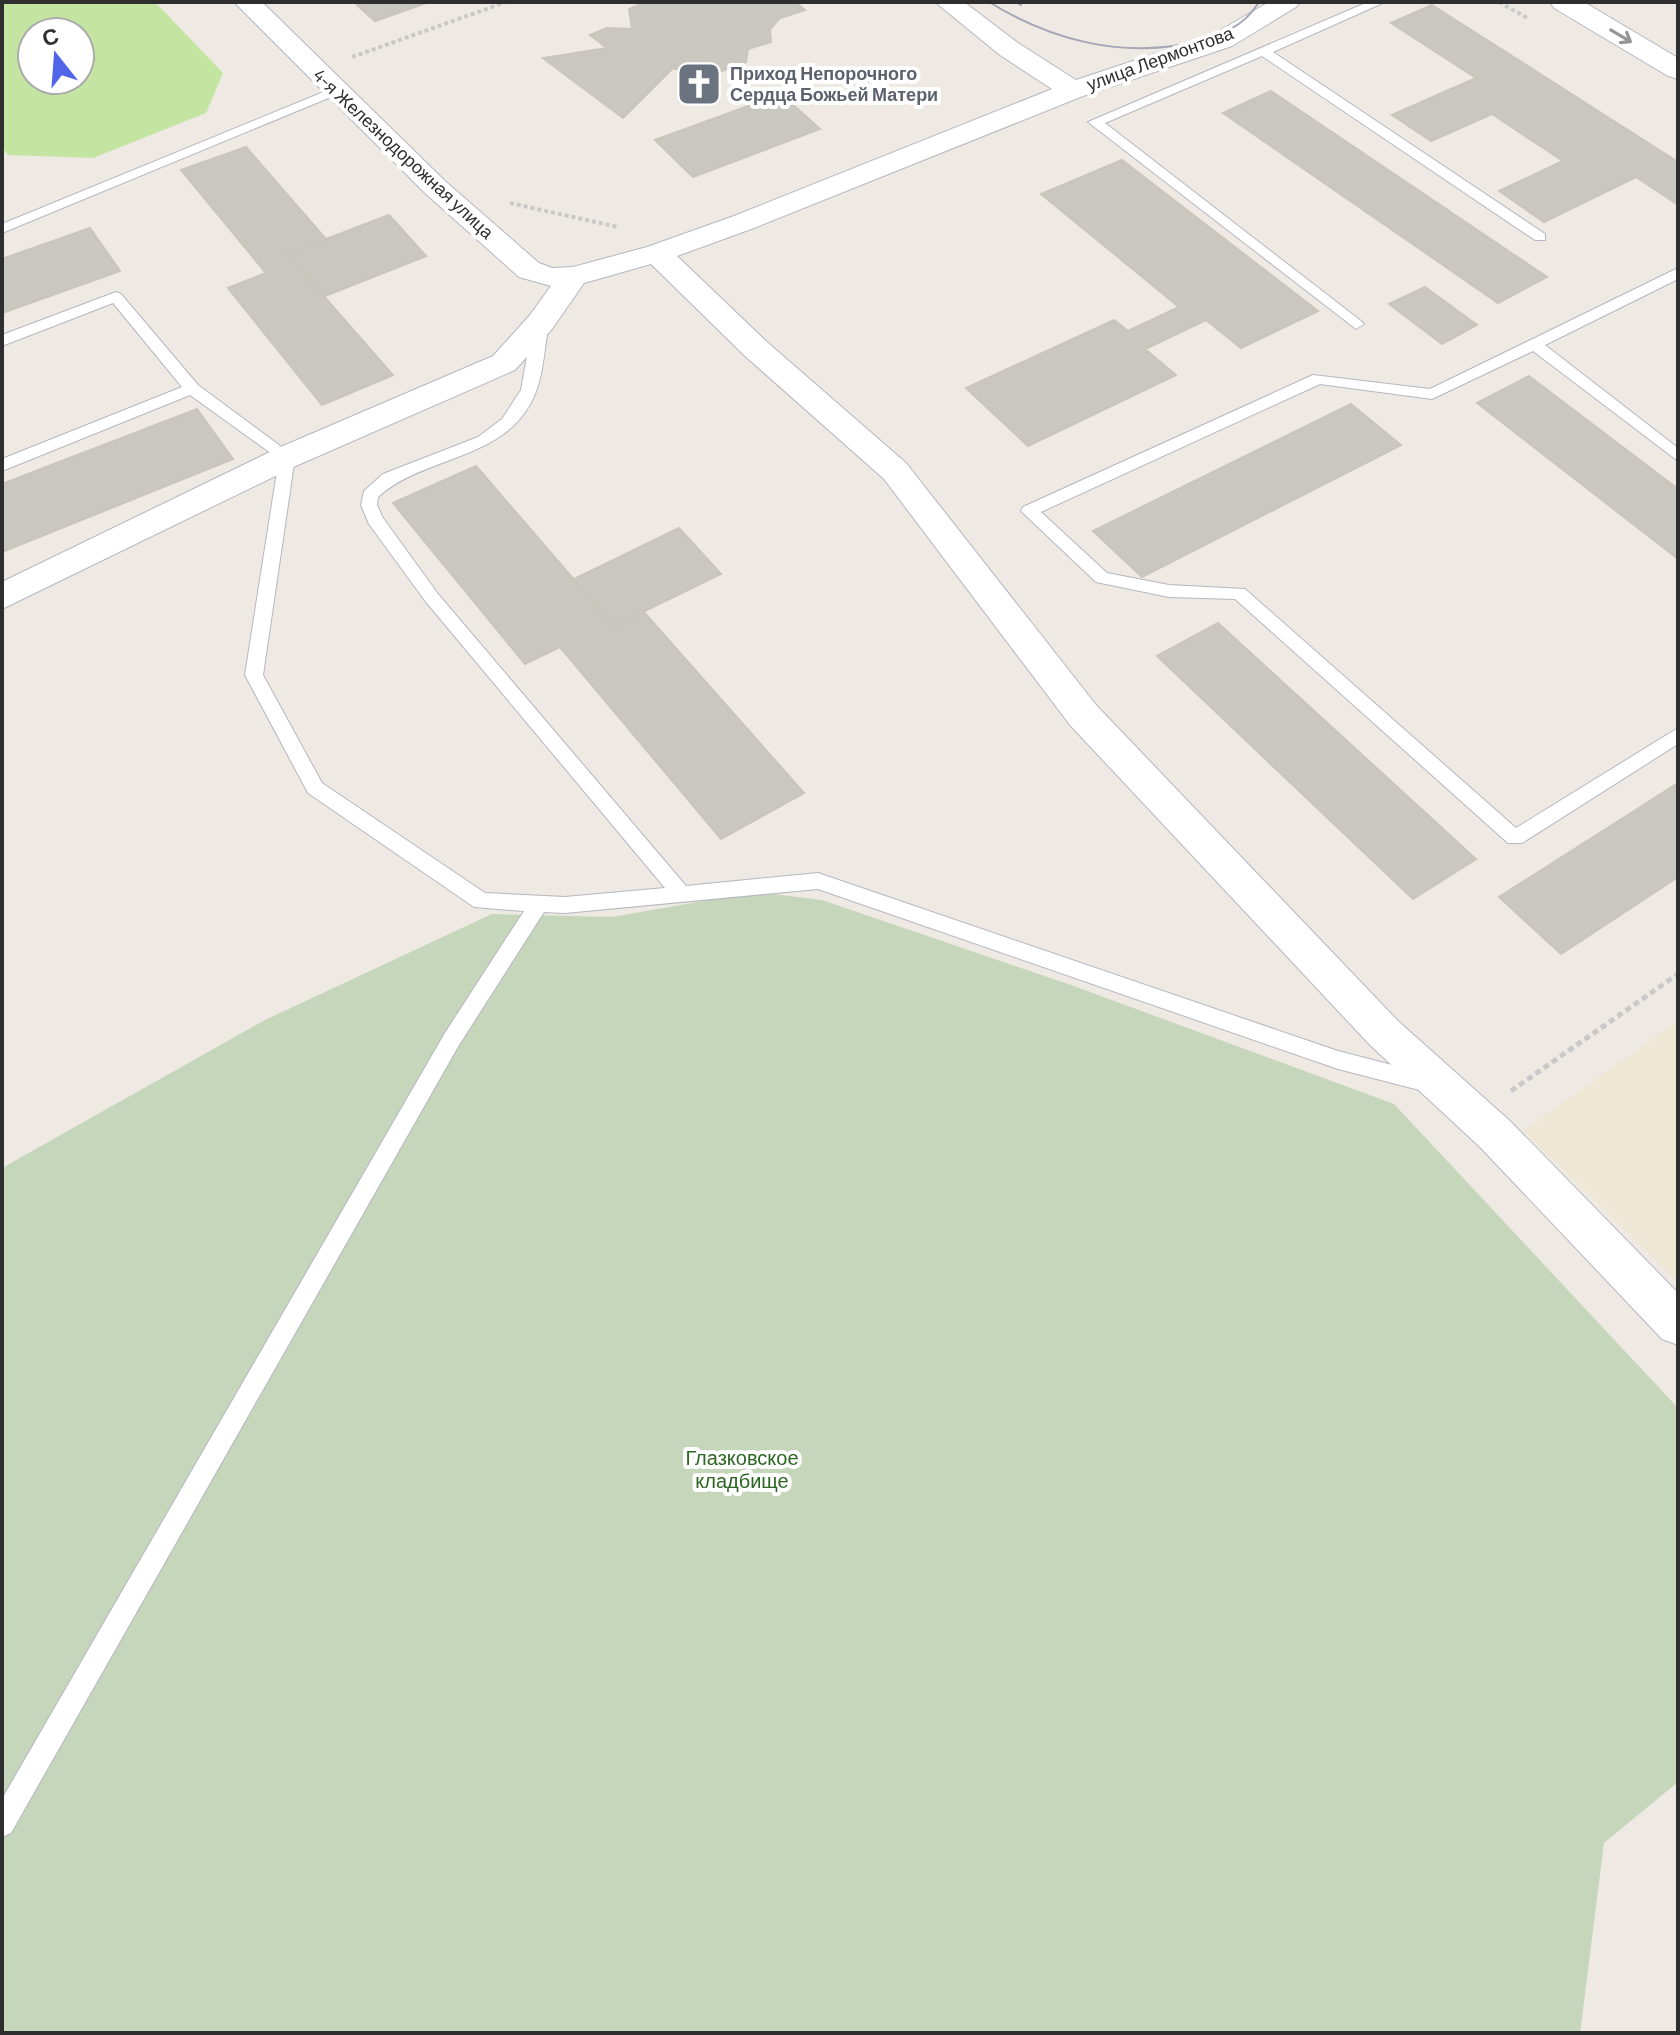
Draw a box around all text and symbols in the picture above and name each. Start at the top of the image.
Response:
north arrow [16,16,96,96]
text: С [38,21,61,51]
street label: улица Лермонтова [1083,21,1237,95]
one-way arrow [1609,28,1632,44]
church icon: Приход Непорочного Сердца Божьей Матери [675,60,723,108]
place label: Приход Непорочного Сердца Божьей Матери [730,62,938,105]
street label: 4-я Железнодорожная улица [309,64,499,244]
park label: Глазковское кладбище [685,1445,799,1492]

